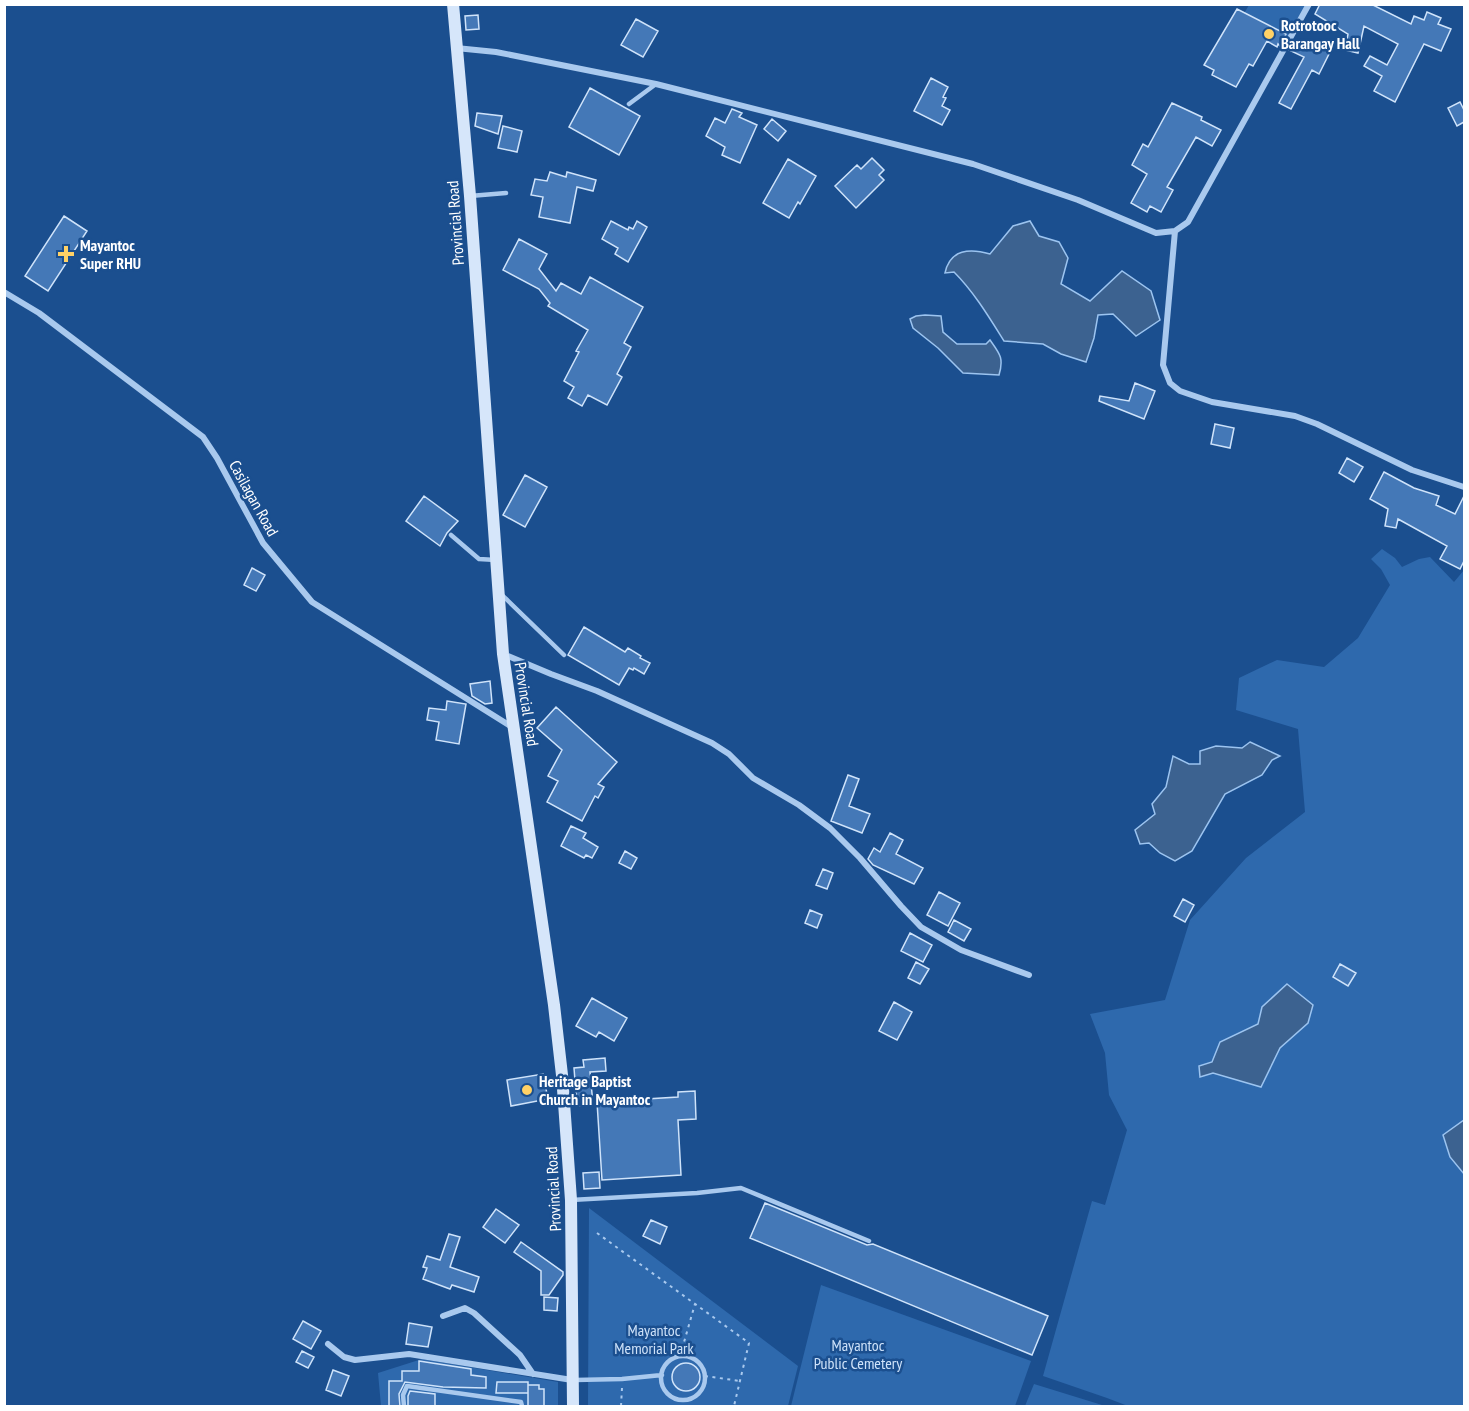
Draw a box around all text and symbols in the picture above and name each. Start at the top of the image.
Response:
place label: Rotrotooc Barangay Hall [1281,15,1360,53]
marker: Rotrotooc Barangay Hall [1262,27,1276,41]
street label: Provincial Road [442,180,468,266]
place label: Mayantoc Super RHU [80,235,141,273]
marker: Mayantoc Super RHU [57,245,75,263]
street label: Casilagan Road [225,457,283,539]
street label: Provincial Road [511,661,544,747]
place label: Heritage Baptist Church in Mayantoc [539,1071,651,1109]
marker: Heritage Baptist Church in Mayantoc [520,1083,534,1097]
street label: Provincial Road [541,1146,565,1232]
park label: Mayantoc Memorial Park [614,1320,694,1358]
park label: Mayantoc Public Cemetery [814,1335,902,1373]

